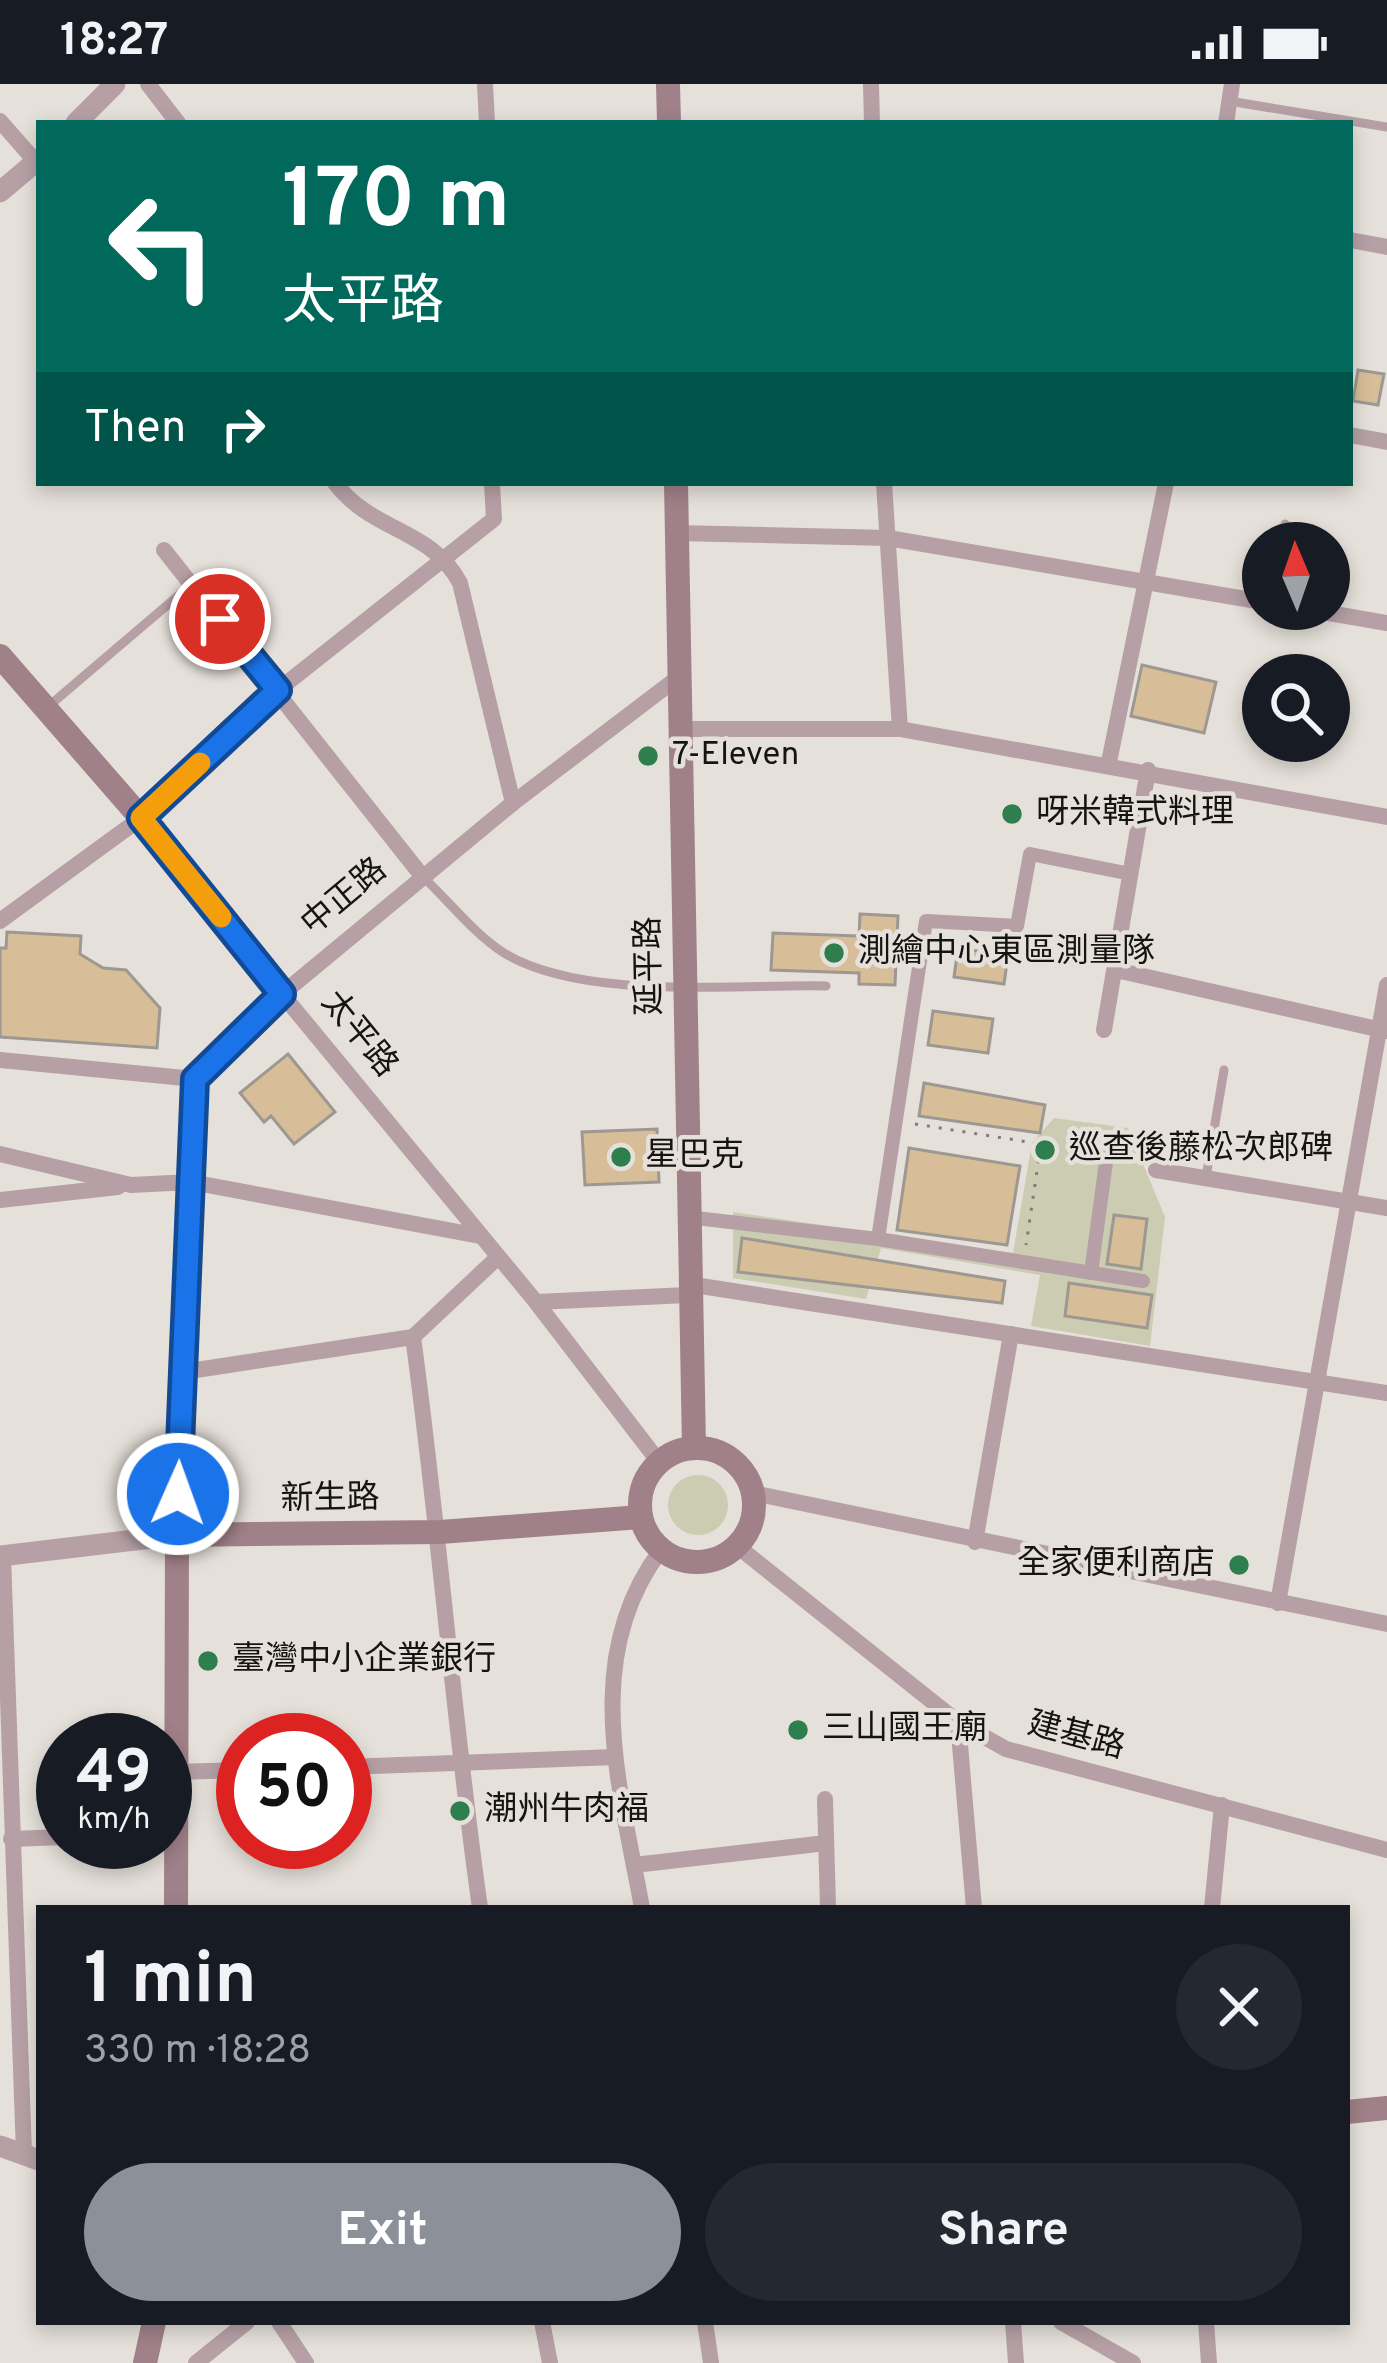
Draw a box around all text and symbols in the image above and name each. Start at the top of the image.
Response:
text: 18:27 [60,14,168,71]
text: 170 m [282,151,510,257]
icon: left [84,168,240,324]
text: 太平路 [282,270,444,339]
icon: right [210,396,276,462]
text: Then [84,401,186,458]
north arrow [1242,522,1350,630]
map controls [1242,522,1350,762]
pin [169,568,271,670]
icon: arrive [187,586,253,652]
button: search [1242,654,1350,762]
place label: 7-Eleven [672,735,799,777]
marker: 7-Eleven [635,743,661,769]
place label: 呀米韓式料理 [1036,793,1234,835]
marker: 呀米韓式料理 [999,801,1025,827]
street label: 中正路 [294,850,396,946]
street label: 延平路 [629,916,673,1016]
place label: 測繪中心東區測量隊 [858,932,1155,974]
marker: 測繪中心東區測量隊 [821,940,847,966]
street label: 太平路 [311,983,405,1087]
place label: 巡查後藤松次郎碑 [1069,1129,1333,1171]
place label: 星巴克 [645,1136,744,1178]
marker: 巡查後藤松次郎碑 [1032,1137,1058,1163]
marker: 星巴克 [608,1144,634,1170]
position arrow [115,1431,241,1557]
street label: 新生路 [280,1478,380,1522]
place label: 全家便利商店 [1017,1544,1215,1586]
marker: 全家便利商店 [1226,1552,1252,1578]
place label: 臺灣中小企業銀行 [232,1640,496,1682]
marker: 臺灣中小企業銀行 [195,1648,221,1674]
street label: 建基路 [1023,1704,1129,1770]
place label: 三山國王廟 [822,1709,987,1751]
speed limit sign: 50 [216,1713,372,1869]
marker: 三山國王廟 [785,1717,811,1743]
text: 49 [76,1738,152,1814]
place label: 潮州牛肉福 [484,1790,649,1832]
marker: 潮州牛肉福 [447,1798,473,1824]
text: km/h [78,1802,150,1839]
text: 1 min [84,1937,257,2029]
button: close [1176,1944,1302,2070]
text: 330 m · 18:28 [84,2028,311,2077]
button: Exit [84,2163,681,2301]
button: Share [705,2163,1302,2301]

